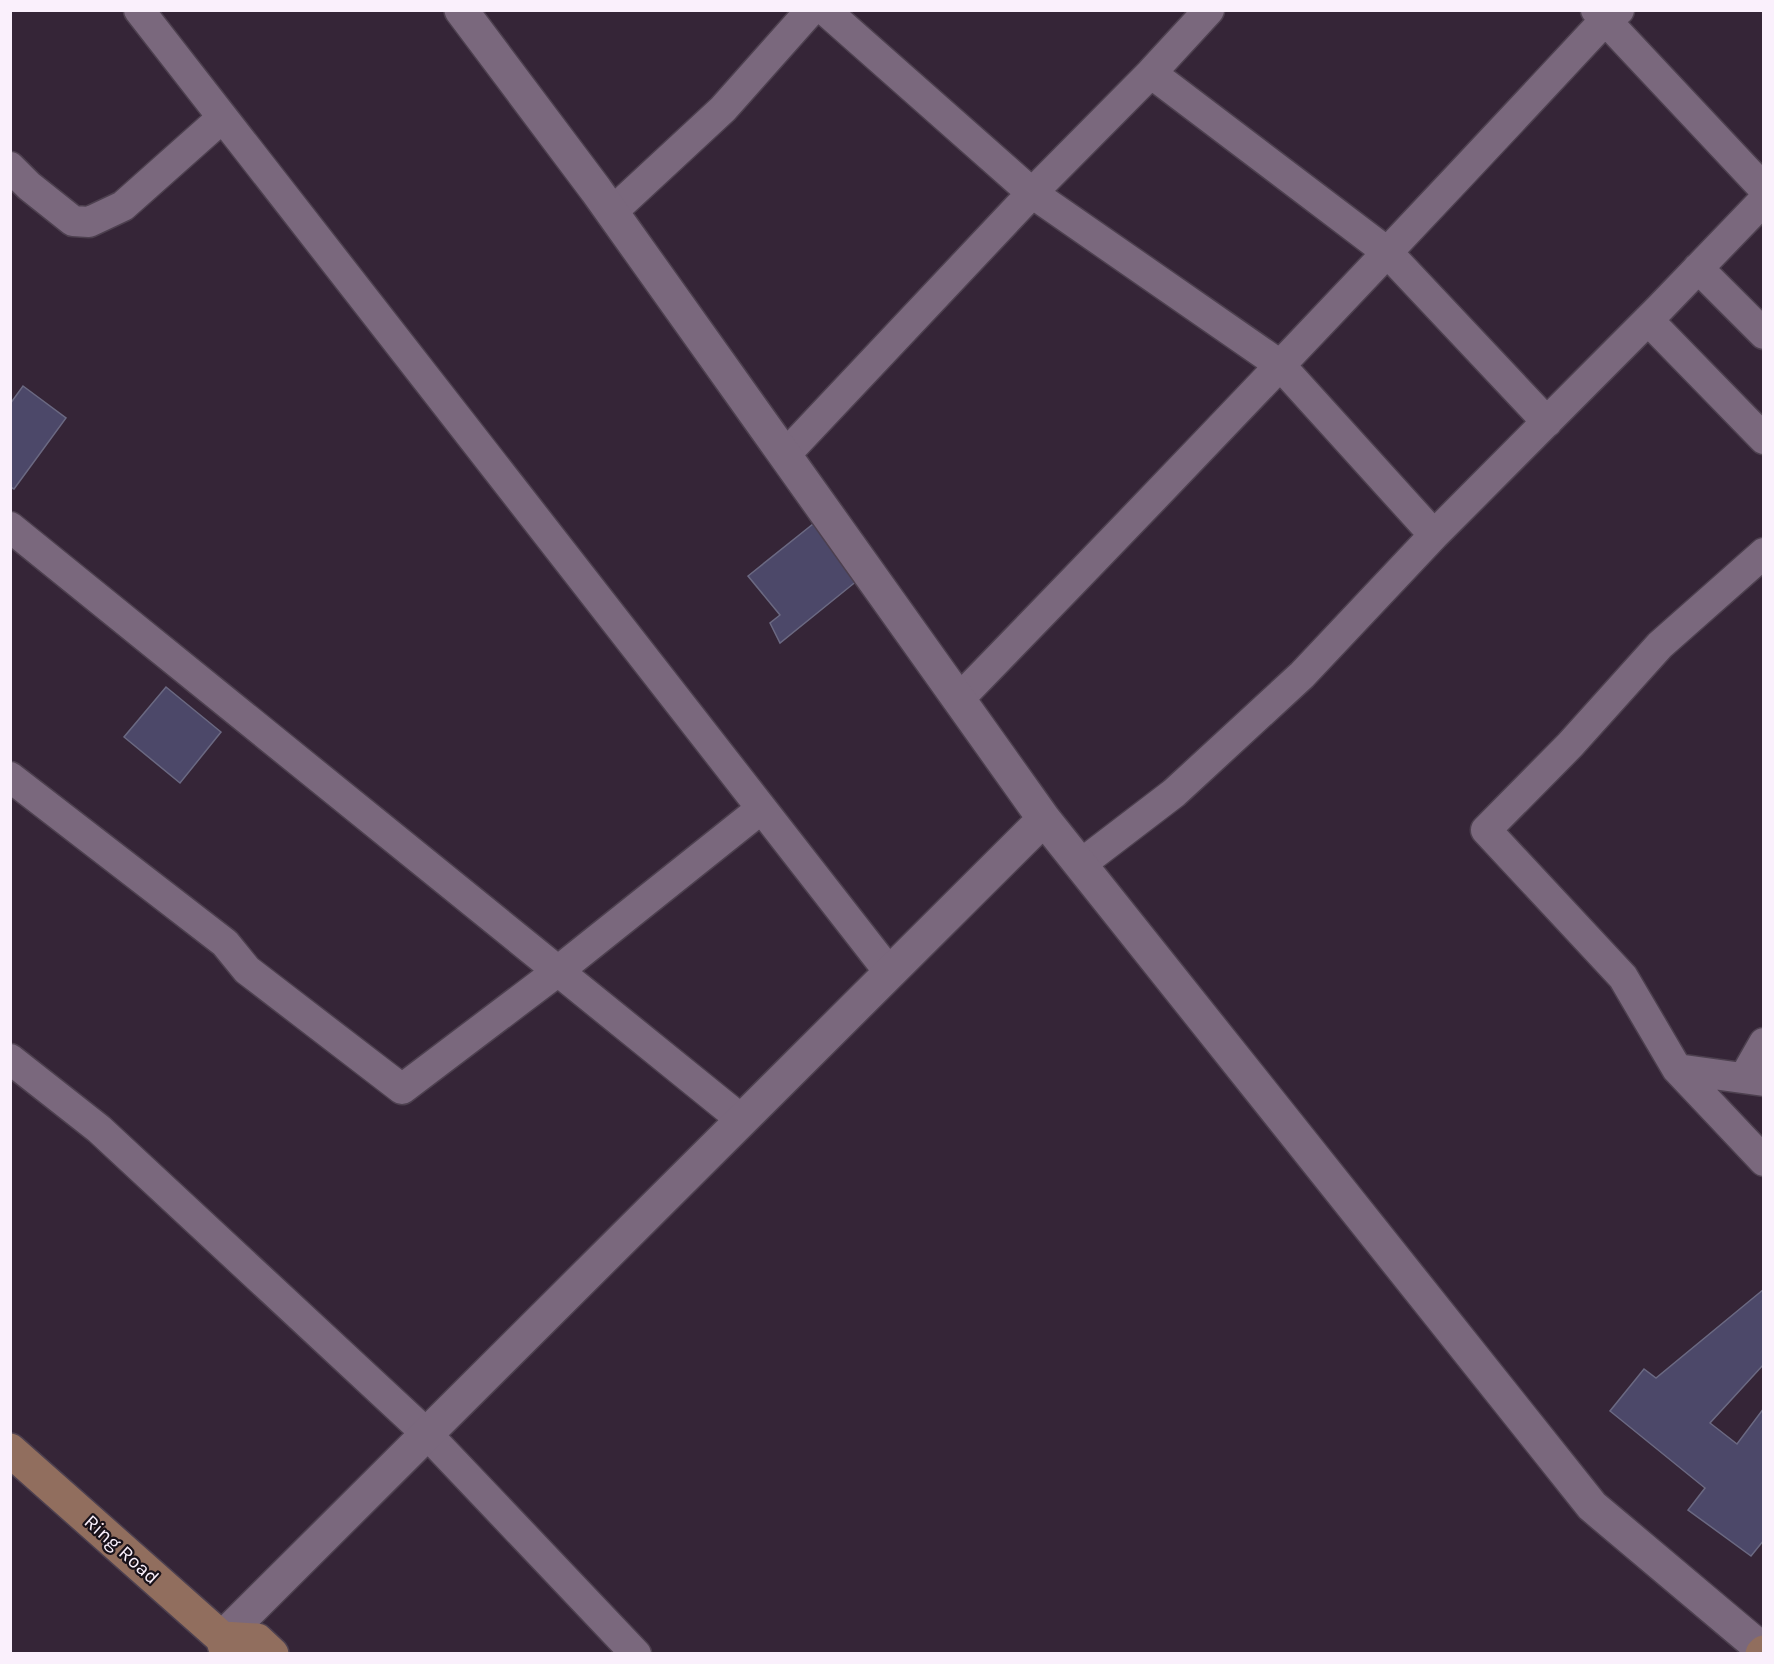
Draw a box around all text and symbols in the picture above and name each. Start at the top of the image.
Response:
street label: Ring Road [80,1510,164,1589]

